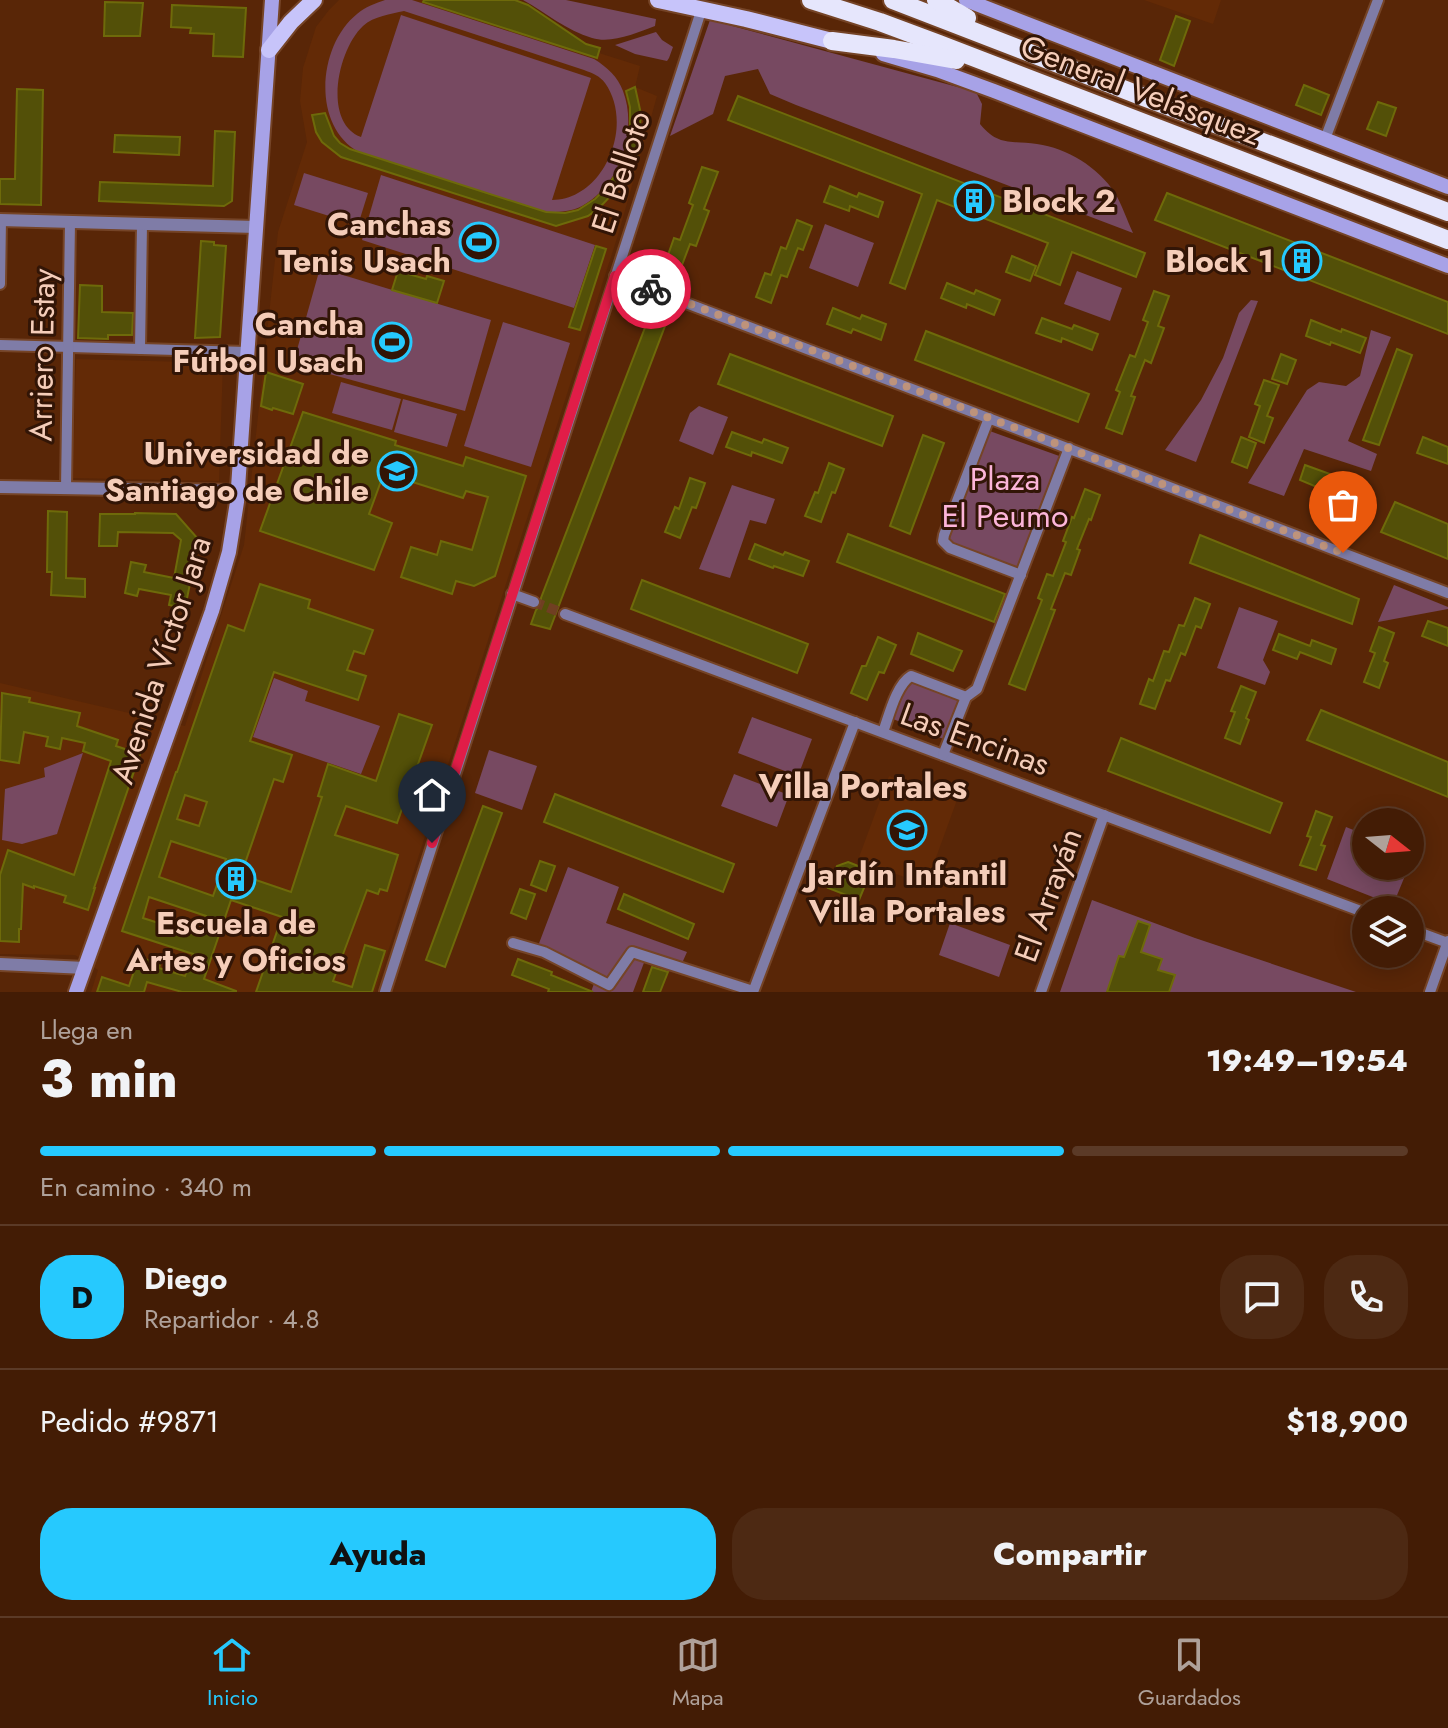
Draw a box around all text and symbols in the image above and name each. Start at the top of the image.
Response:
street label: General Velásquez [1014,23,1268,157]
street label: El Belloto [580,105,662,239]
place label: Block 2 [1002,178,1116,224]
building icon: Block 2 [953,180,995,222]
place label: Canchas Tenis Usach [278,201,451,284]
sports icon: Canchas Tenis Usach [458,221,500,263]
place label: Block 1 [1165,238,1274,284]
building icon: Block 1 [1281,240,1323,282]
courier [611,249,691,329]
street label: Arriero Estay [17,267,67,442]
icon: bike [629,267,673,311]
place label: Cancha Fútbol Usach [173,301,364,384]
sports icon: Cancha Fútbol Usach [371,321,413,363]
place label: Universidad de Santiago de Chile [105,430,369,513]
school or university icon: Universidad de Santiago de Chile [376,450,418,492]
park label: Plaza El Peumo [942,456,1068,539]
pin [1309,471,1377,553]
icon: bag [1321,483,1365,527]
street label: Avenida Víctor Jara [99,530,223,790]
street label: Las Encinas [894,691,1056,787]
pin [398,761,466,843]
district label: Villa Portales [758,762,967,811]
icon: home [410,773,454,817]
north arrow [1352,808,1424,880]
map controls [1352,808,1424,968]
school or university icon: Jardín Infantil Villa Portales [886,809,928,851]
street label: El Arrayán [1003,822,1093,968]
place label: Jardín Infantil Villa Portales [801,851,1007,934]
building icon: Escuela de Artes y Oficios [215,858,257,900]
button: layers [1352,896,1424,968]
place label: Escuela de Artes y Oficios [125,900,346,983]
text: Llega en [40,1011,133,1049]
text: 19:49–19:54 [1206,1039,1408,1082]
text: 3 min [40,1041,178,1117]
text: En camino · 340 m [40,1168,252,1206]
button: chat [1220,1255,1304,1339]
button: phone [1324,1255,1408,1339]
text: Diego [144,1257,227,1300]
text: D [71,1276,93,1319]
text: Repartidor · 4.8 [144,1300,320,1338]
text: Pedido #9871 [40,1400,219,1443]
text: $18,900 [1286,1400,1408,1443]
button: Ayuda [40,1508,716,1600]
button: Compartir [732,1508,1408,1600]
tab: Inicio [207,1633,258,1713]
tab: Mapa [672,1633,724,1713]
tab: Guardados [1138,1633,1241,1713]

